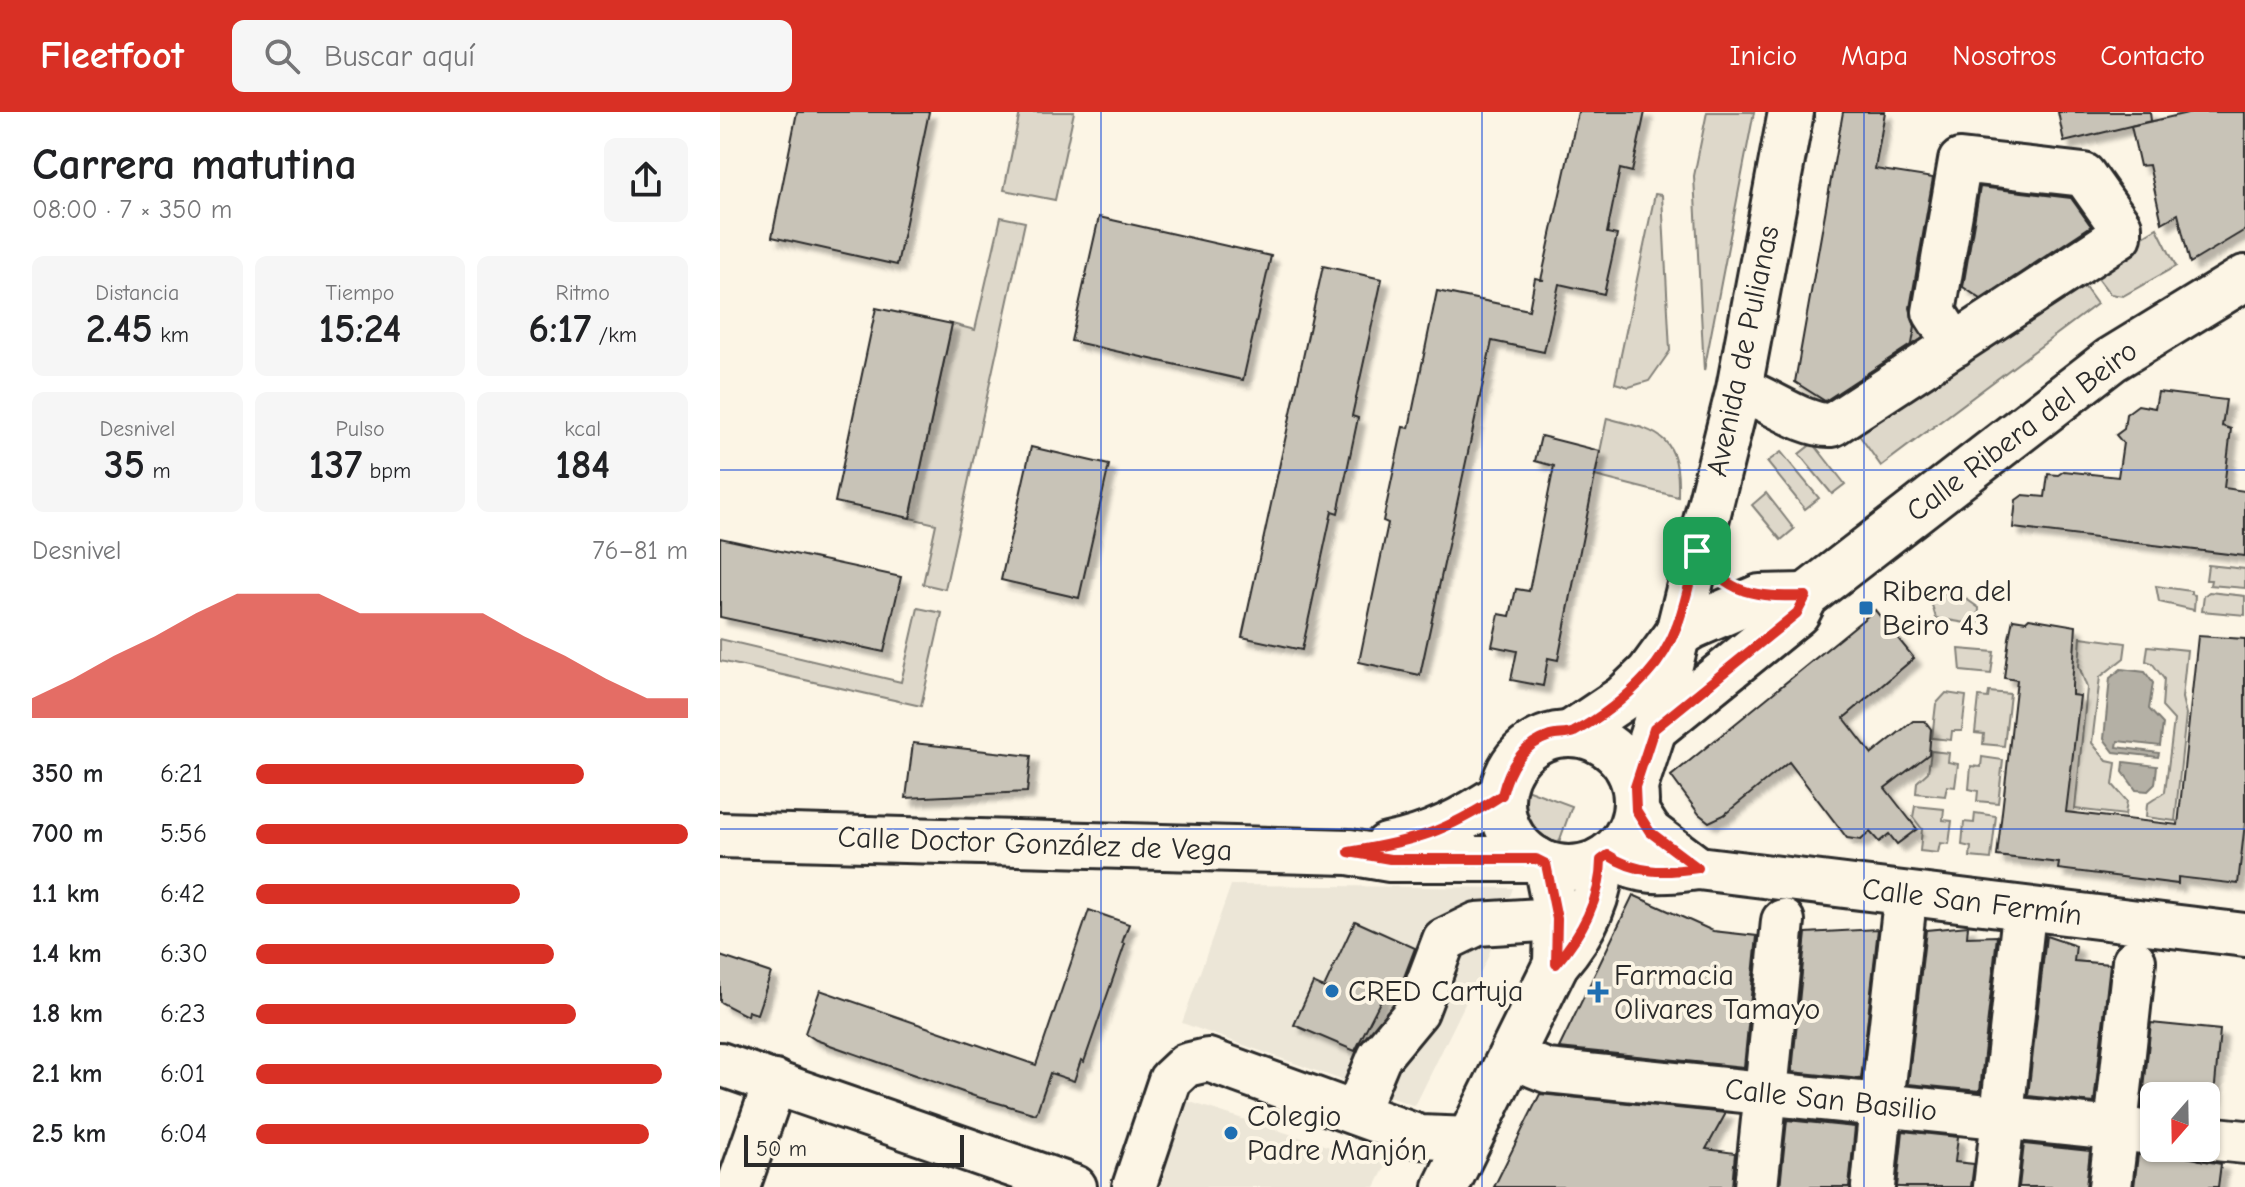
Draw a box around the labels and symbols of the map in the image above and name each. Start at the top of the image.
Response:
street label: Avenida de Pulianas [1699,222,1787,480]
street label: Calle Ribera del Beiro [1900,333,2144,529]
pin [1663,517,1731,585]
place label: Ribera del Beiro 43 [1882,574,2012,643]
marker: Ribera del Beiro 43 [1857,599,1875,617]
street label: Calle Doctor González de Vega [837,820,1233,868]
street label: Calle San Fermín [1860,871,2084,933]
place label: Farmacia Olivares Tamayo [1614,958,1820,1027]
place label: CRED Cartuja [1348,974,1524,1009]
marker: CRED Cartuja [1323,982,1341,1000]
marker: Farmacia Olivares Tamayo [1589,983,1607,1001]
street label: Calle San Basilio [1723,1071,1939,1129]
north arrow [2140,1082,2220,1162]
place label: Colegio Padre Manjón [1247,1099,1427,1168]
marker: Colegio Padre Manjón [1222,1124,1240,1142]
scale bar [744,1131,964,1167]

